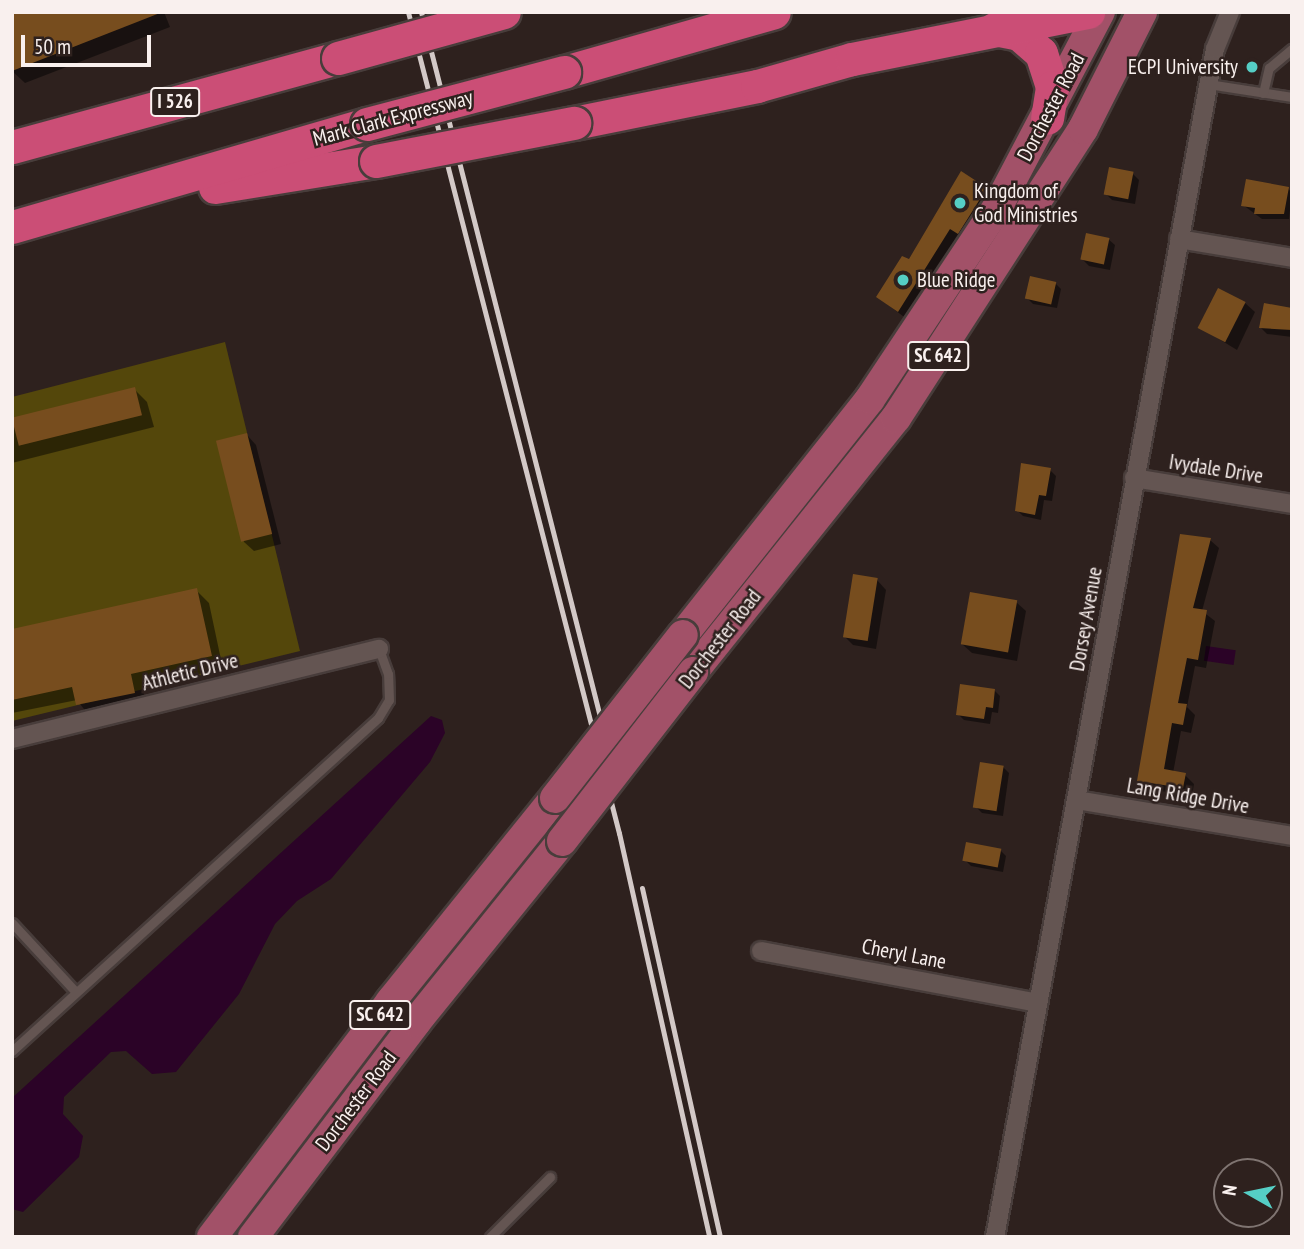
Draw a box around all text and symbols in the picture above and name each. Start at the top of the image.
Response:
scale bar [24,21,154,65]
text: 50 m [34,33,71,60]
street label: Dorchester Road [1012,49,1090,165]
place label: ECPI University [1128,54,1238,80]
marker: ECPI University [1244,59,1260,75]
street label: Mark Clark Expressway [310,84,476,152]
road number: I 526 [149,86,201,118]
place label: Kingdom of God Ministries [974,178,1078,228]
marker: Kingdom of God Ministries [952,195,968,211]
place label: Blue Ridge [917,267,995,293]
marker: Blue Ridge [895,272,911,288]
road number: SC 642 [906,340,970,372]
street label: Ivydale Drive [1167,449,1265,489]
street label: Dorsey Avenue [1064,564,1108,674]
street label: Dorchester Road [674,584,766,694]
street label: Athletic Drive [139,648,241,696]
street label: Lang Ridge Drive [1125,773,1251,819]
street label: Cheryl Lane [860,933,948,975]
road number: SC 642 [348,1000,412,1030]
street label: Dorchester Road [310,1046,402,1156]
north arrow [1213,1158,1283,1228]
text: N [1217,1183,1242,1197]

